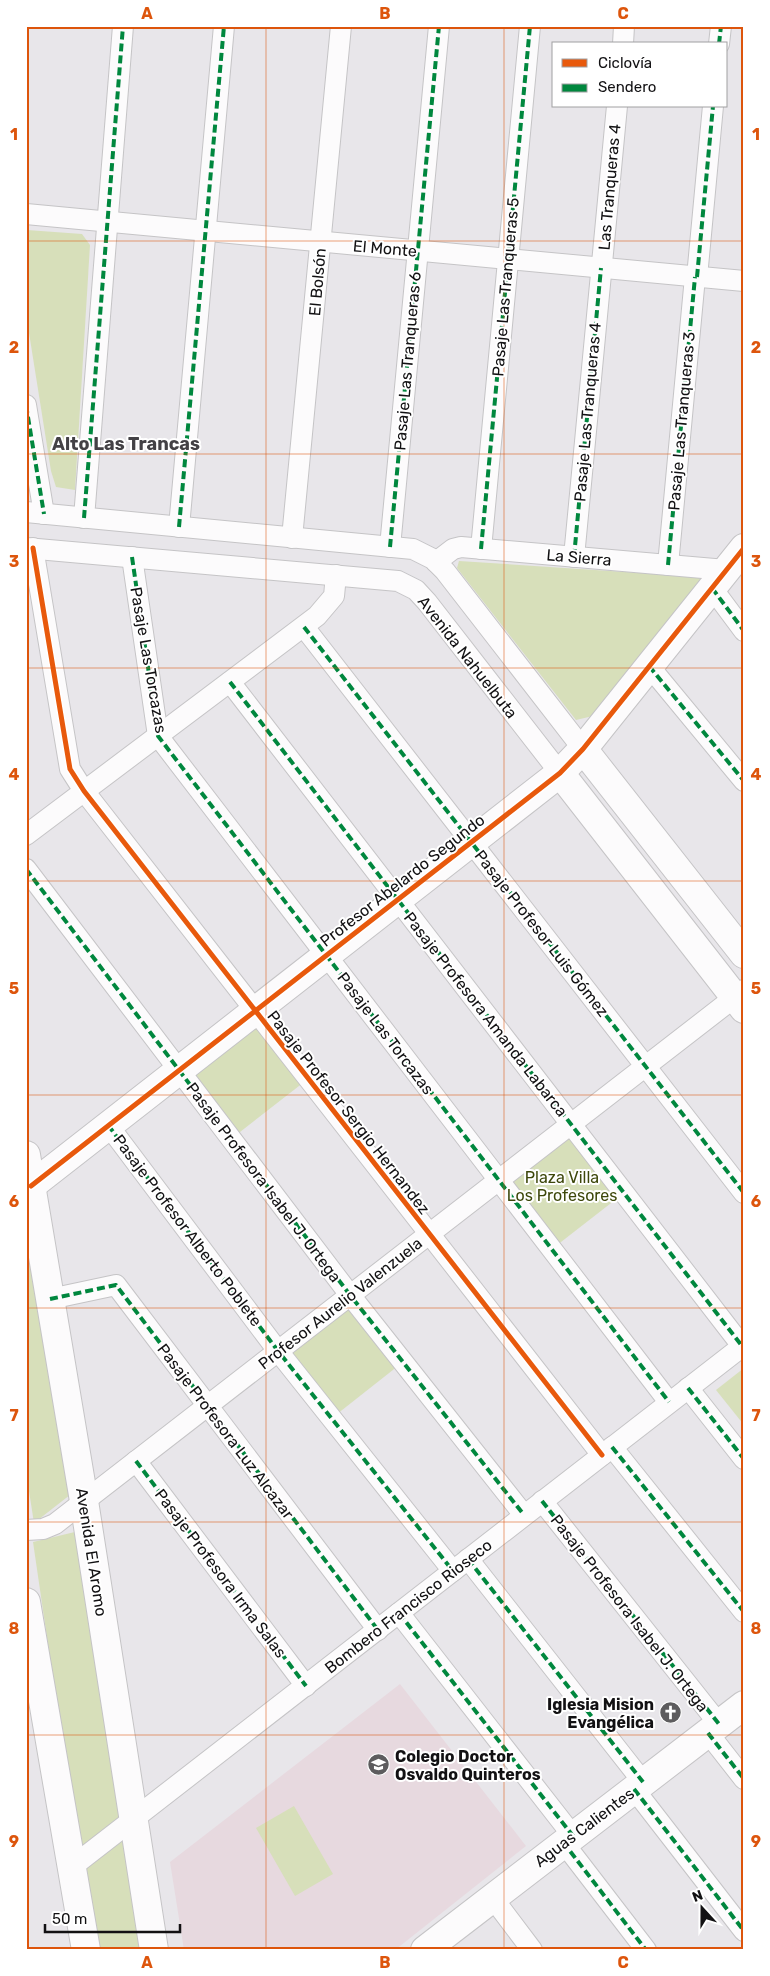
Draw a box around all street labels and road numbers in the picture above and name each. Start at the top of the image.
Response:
street label: Las Tranqueras 4 [595,123,624,251]
street label: Pasaje Las Tranqueras 5 [488,197,523,377]
street label: El Monte [352,236,418,261]
street label: El Bolsón [305,247,330,317]
street label: Pasaje Las Tranqueras 6 [390,270,425,451]
street label: Pasaje Las Tranqueras 4 [570,322,605,502]
street label: Pasaje Las Tranqueras 3 [664,331,699,511]
street label: La Sierra [546,545,612,570]
street label: Pasaje Las Torcazas [126,585,171,735]
street label: Avenida Nahuelbuta [414,592,521,722]
street label: Profesor Abelardo Segundo [316,810,488,951]
street label: Pasaje Profesor Luis Gómez [471,846,613,1020]
street label: Pasaje Profesora Amanda Labarca [400,908,571,1120]
street label: Pasaje Las Torcazas [333,968,438,1098]
street label: Pasaje Profesor Sergio Hernandez [263,1007,434,1218]
street label: Pasaje Profesora Isabel J. Ortega [182,1079,345,1286]
street label: Pasaje Profesor Alberto Poblete [109,1131,266,1330]
street label: Profesor Aurelio Valenzuela [255,1233,426,1373]
street label: Pasaje Profesora Luz Alcazar [153,1340,298,1523]
street label: Pasaje Profesora Irma Salas [151,1485,290,1661]
street label: Avenida El Aromo [72,1486,111,1618]
street label: Pasaje Profesora Isabel J. Ortega [547,1511,713,1716]
street label: Bombero Francisco Rioseco [321,1535,496,1678]
street label: Aguas Calientes [531,1784,638,1871]

